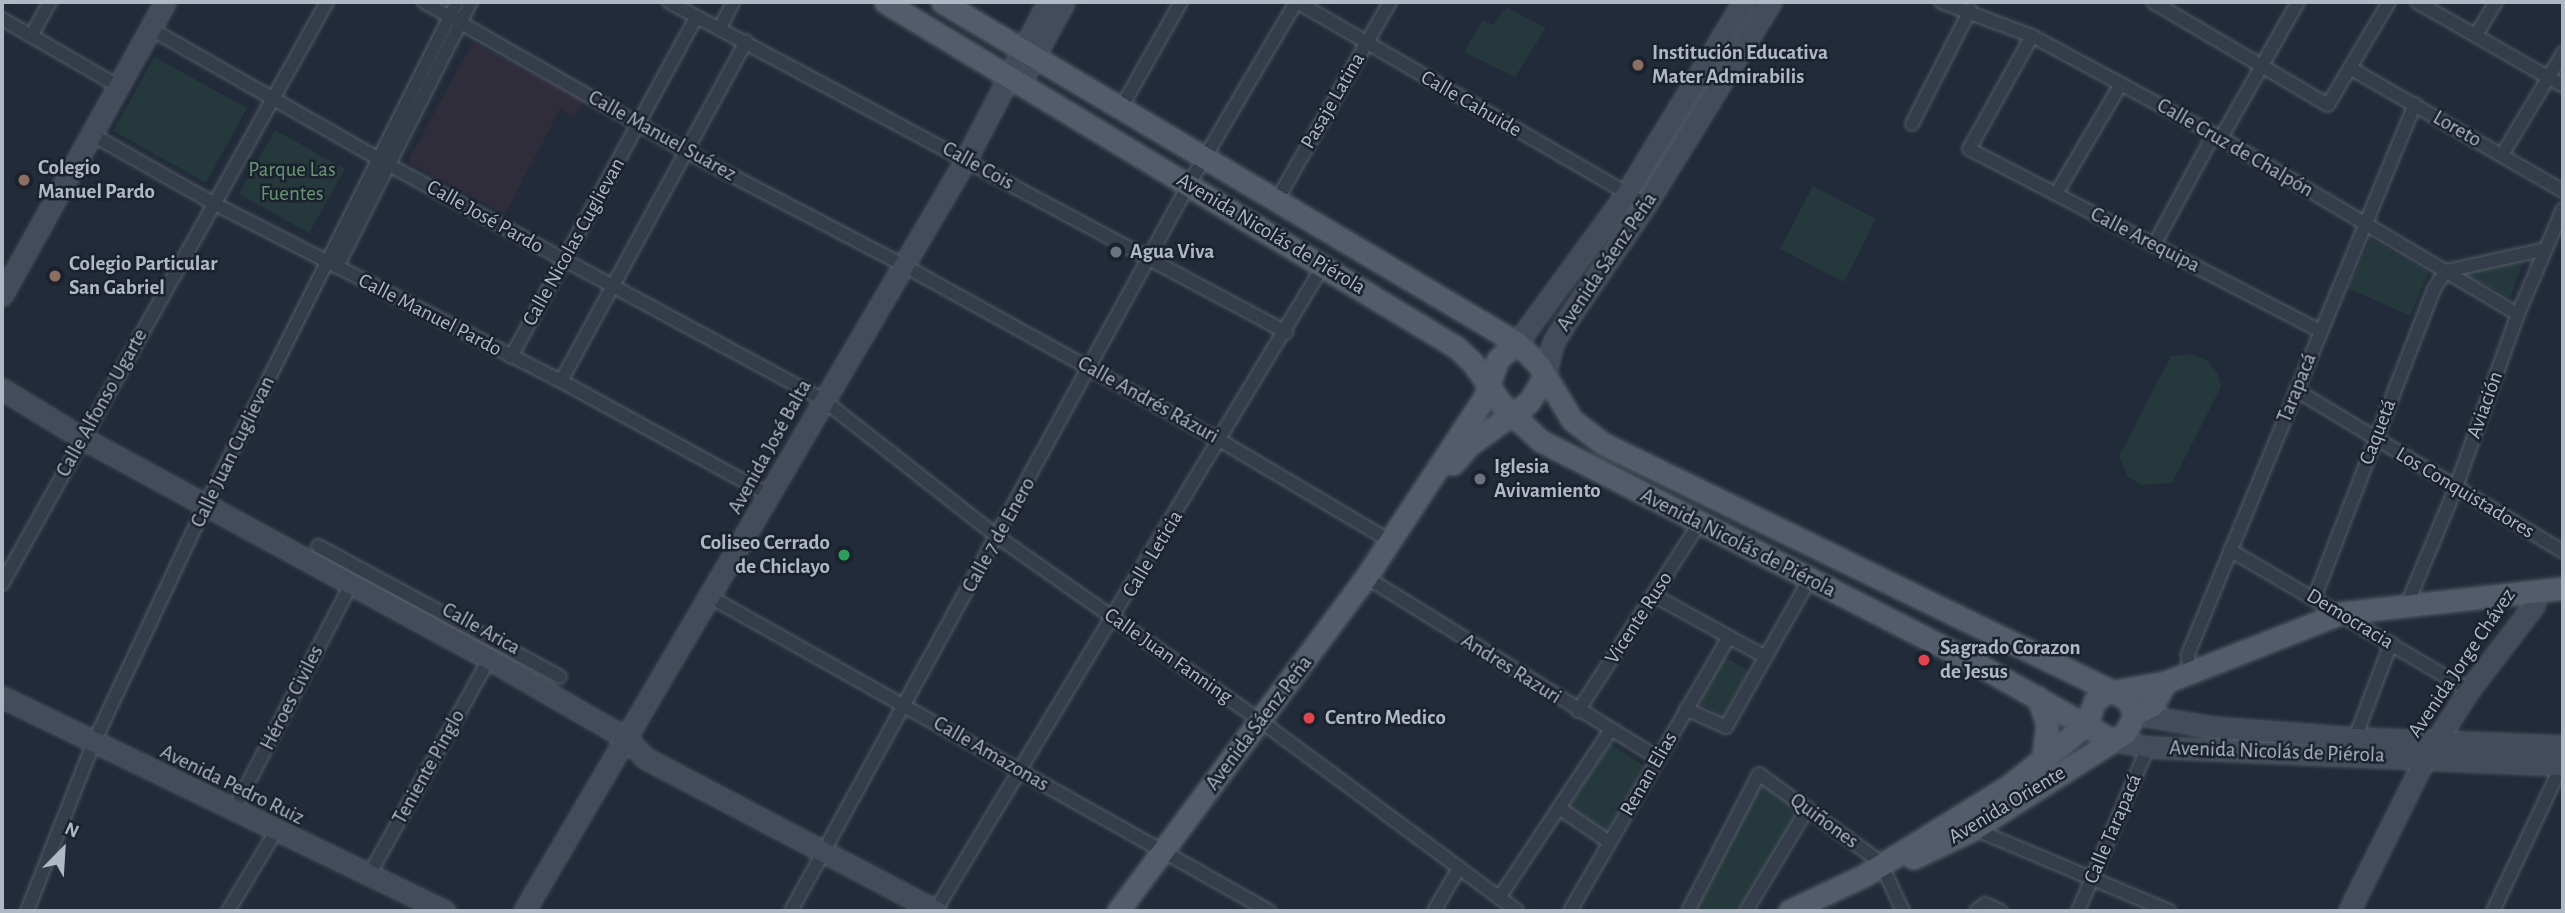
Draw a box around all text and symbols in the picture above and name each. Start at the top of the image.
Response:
place label: Institución Educativa Mater Admirabilis [1652,40,1828,90]
street label: Pasaje Latina [1295,48,1371,154]
marker: Institución Educativa Mater Admirabilis [1630,57,1646,73]
street label: Calle Cahuide [1416,65,1526,143]
street label: Calle Manuel Suárez [584,85,740,187]
street label: Calle Cruz de Chalpón [2152,93,2318,203]
street label: Loreto [2428,105,2486,153]
street label: Calle Cois [938,136,1018,196]
street label: Calle Nicolas Cuglievan [517,153,631,331]
place label: Colegio Manuel Pardo [38,155,155,205]
park label: Parque Las Fuentes [248,157,336,207]
street label: Avenida Nicolás de Piérola [1172,168,1370,300]
marker: Colegio Manuel Pardo [16,172,32,188]
street label: Calle José Pardo [422,175,548,259]
street label: Avenida Sáenz Peña [1551,188,1663,336]
street label: Calle Arequipa [2086,202,2204,278]
place label: Agua Viva [1130,239,1214,265]
marker: Agua Viva [1108,244,1124,260]
place label: Colegio Particular San Gabriel [69,251,218,301]
marker: Colegio Particular San Gabriel [47,268,63,284]
street label: Calle Manuel Pardo [354,268,506,362]
street label: Calle Alfonso Ugarte [51,325,153,481]
street label: Tarapacá [2272,350,2322,426]
street label: Calle Andrés Rázuri [1073,351,1223,449]
street label: Aviación [2461,368,2509,442]
street label: Calle Juan Cuglievan [185,372,281,532]
street label: Avenida José Balta [723,375,817,519]
street label: Caquetá [2354,396,2402,468]
street label: Los Conquistadores [2391,442,2539,544]
place label: Iglesia Avivamiento [1494,454,1601,504]
marker: Iglesia Avivamiento [1472,471,1488,487]
street label: Calle 7 de Enero [957,473,1041,597]
street label: Avenida Nicolás de Piérola [1636,483,1840,603]
street label: Calle Leticia [1117,506,1189,602]
place label: Coliseo Cerrado de Chiclayo [700,530,830,580]
marker: Coliseo Cerrado de Chiclayo [836,547,852,563]
street label: Vicente Ruso [1600,567,1678,669]
street label: Democracia [2302,583,2398,655]
street label: Avenida Jorge Chávez [2403,584,2521,742]
street label: Calle Arica [437,597,525,661]
street label: Calle Juan Fanning [1099,603,1237,709]
street label: Andres Razuri [1456,628,1566,710]
place label: Sagrado Corazon de Jesus [1940,635,2081,685]
street label: Héroes Civiles [255,641,329,755]
marker: Sagrado Corazon de Jesus [1914,650,1934,670]
street label: Avenida Sáenz Peña [1200,651,1318,795]
street label: Teniente Pinglo [387,705,471,829]
place label: Centro Medico [1325,705,1446,731]
marker: Centro Medico [1299,708,1319,728]
street label: Calle Amazonas [929,711,1053,797]
street label: Renan Elias [1615,727,1683,821]
street label: Avenida Nicolás de Piérola [2169,736,2385,768]
street label: Avenida Pedro Ruiz [156,739,308,831]
street label: Avenida Oriente [1944,760,2070,850]
street label: Calle Tarapacá [2079,770,2147,888]
street label: Quiñones [1785,788,1863,854]
north arrow [28,815,98,885]
text: N [62,819,82,842]

